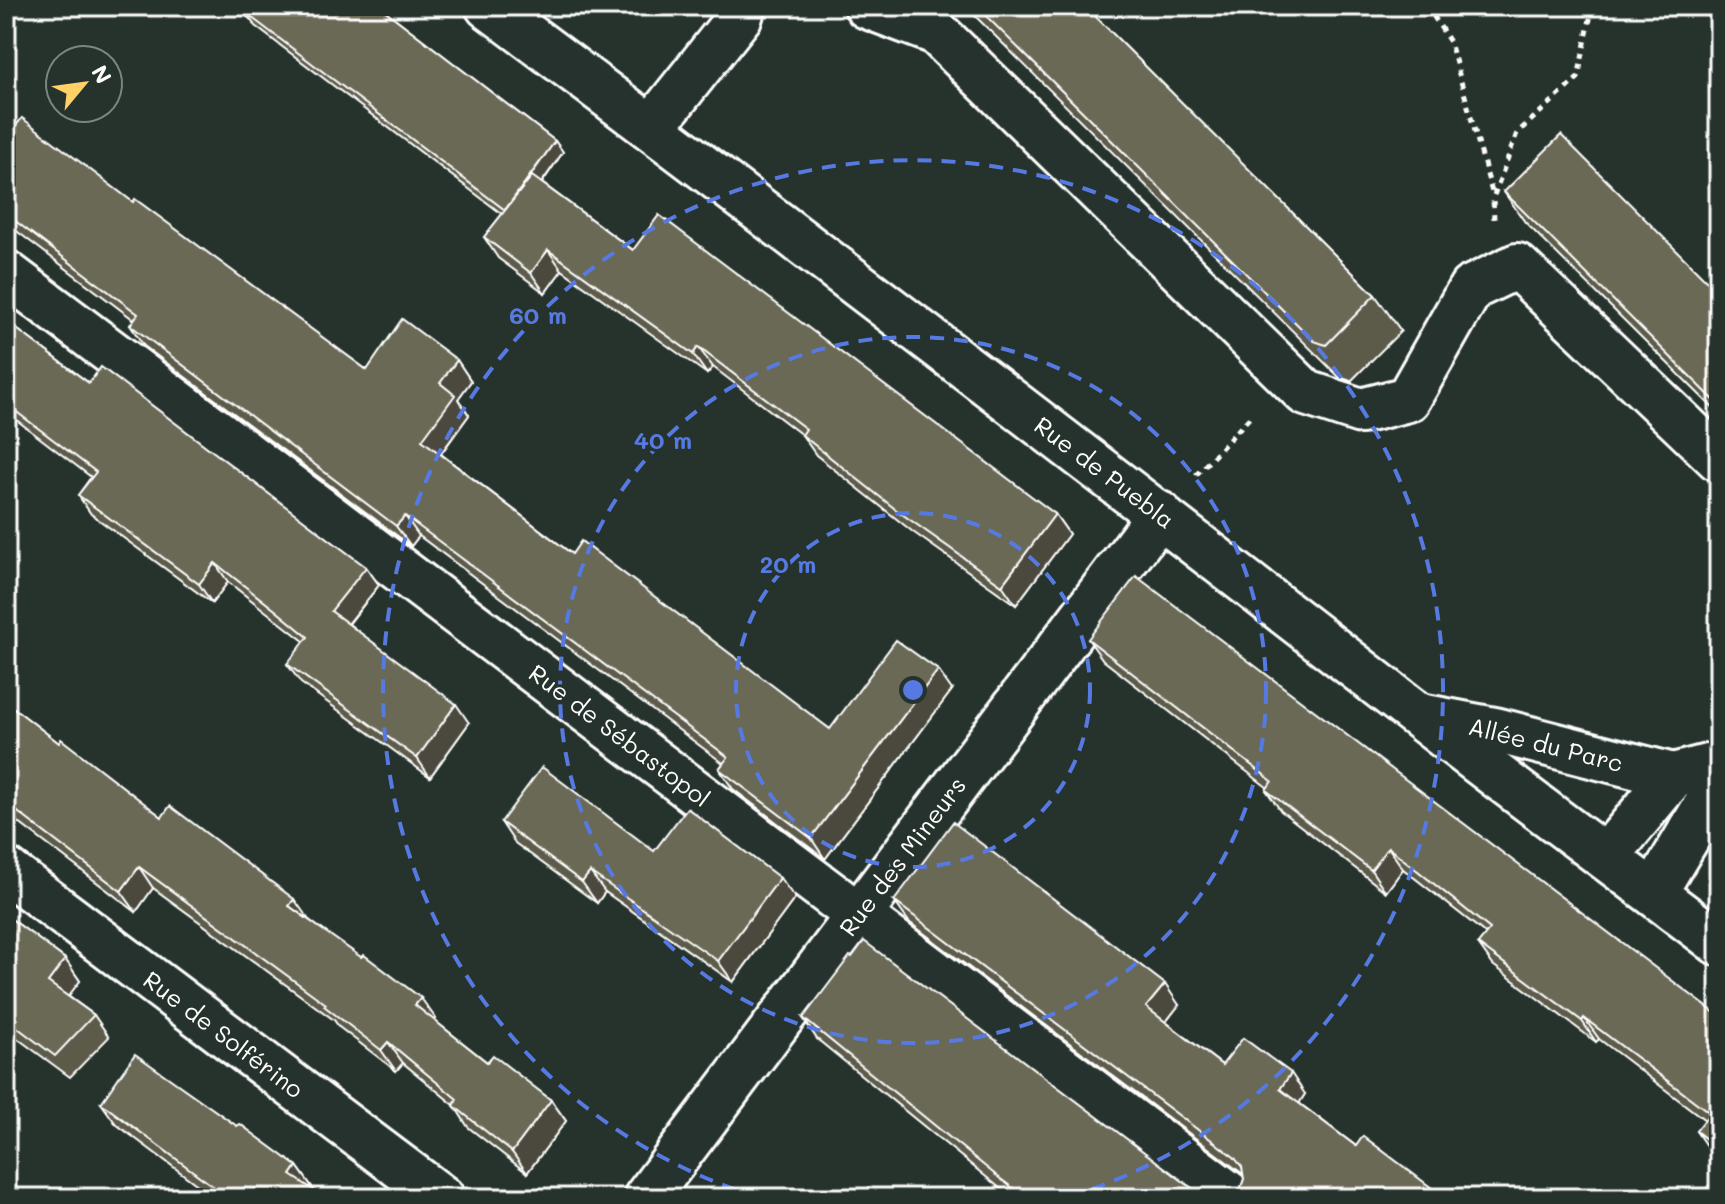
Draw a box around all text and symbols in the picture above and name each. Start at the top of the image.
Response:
north arrow [44,44,124,124]
text: N [85,60,119,88]
text: 60 m [509,299,567,330]
street label: Rue de Puebla [1029,409,1181,535]
text: 40 m [634,424,692,455]
text: 20 m [760,548,816,579]
street label: Rue de Sébastopol [523,657,717,813]
centre of rings [899,676,927,704]
street label: Allée du Parc [1466,710,1626,778]
street label: Rue des Mineurs [832,770,972,942]
street label: Rue de Solférino [138,964,310,1104]

